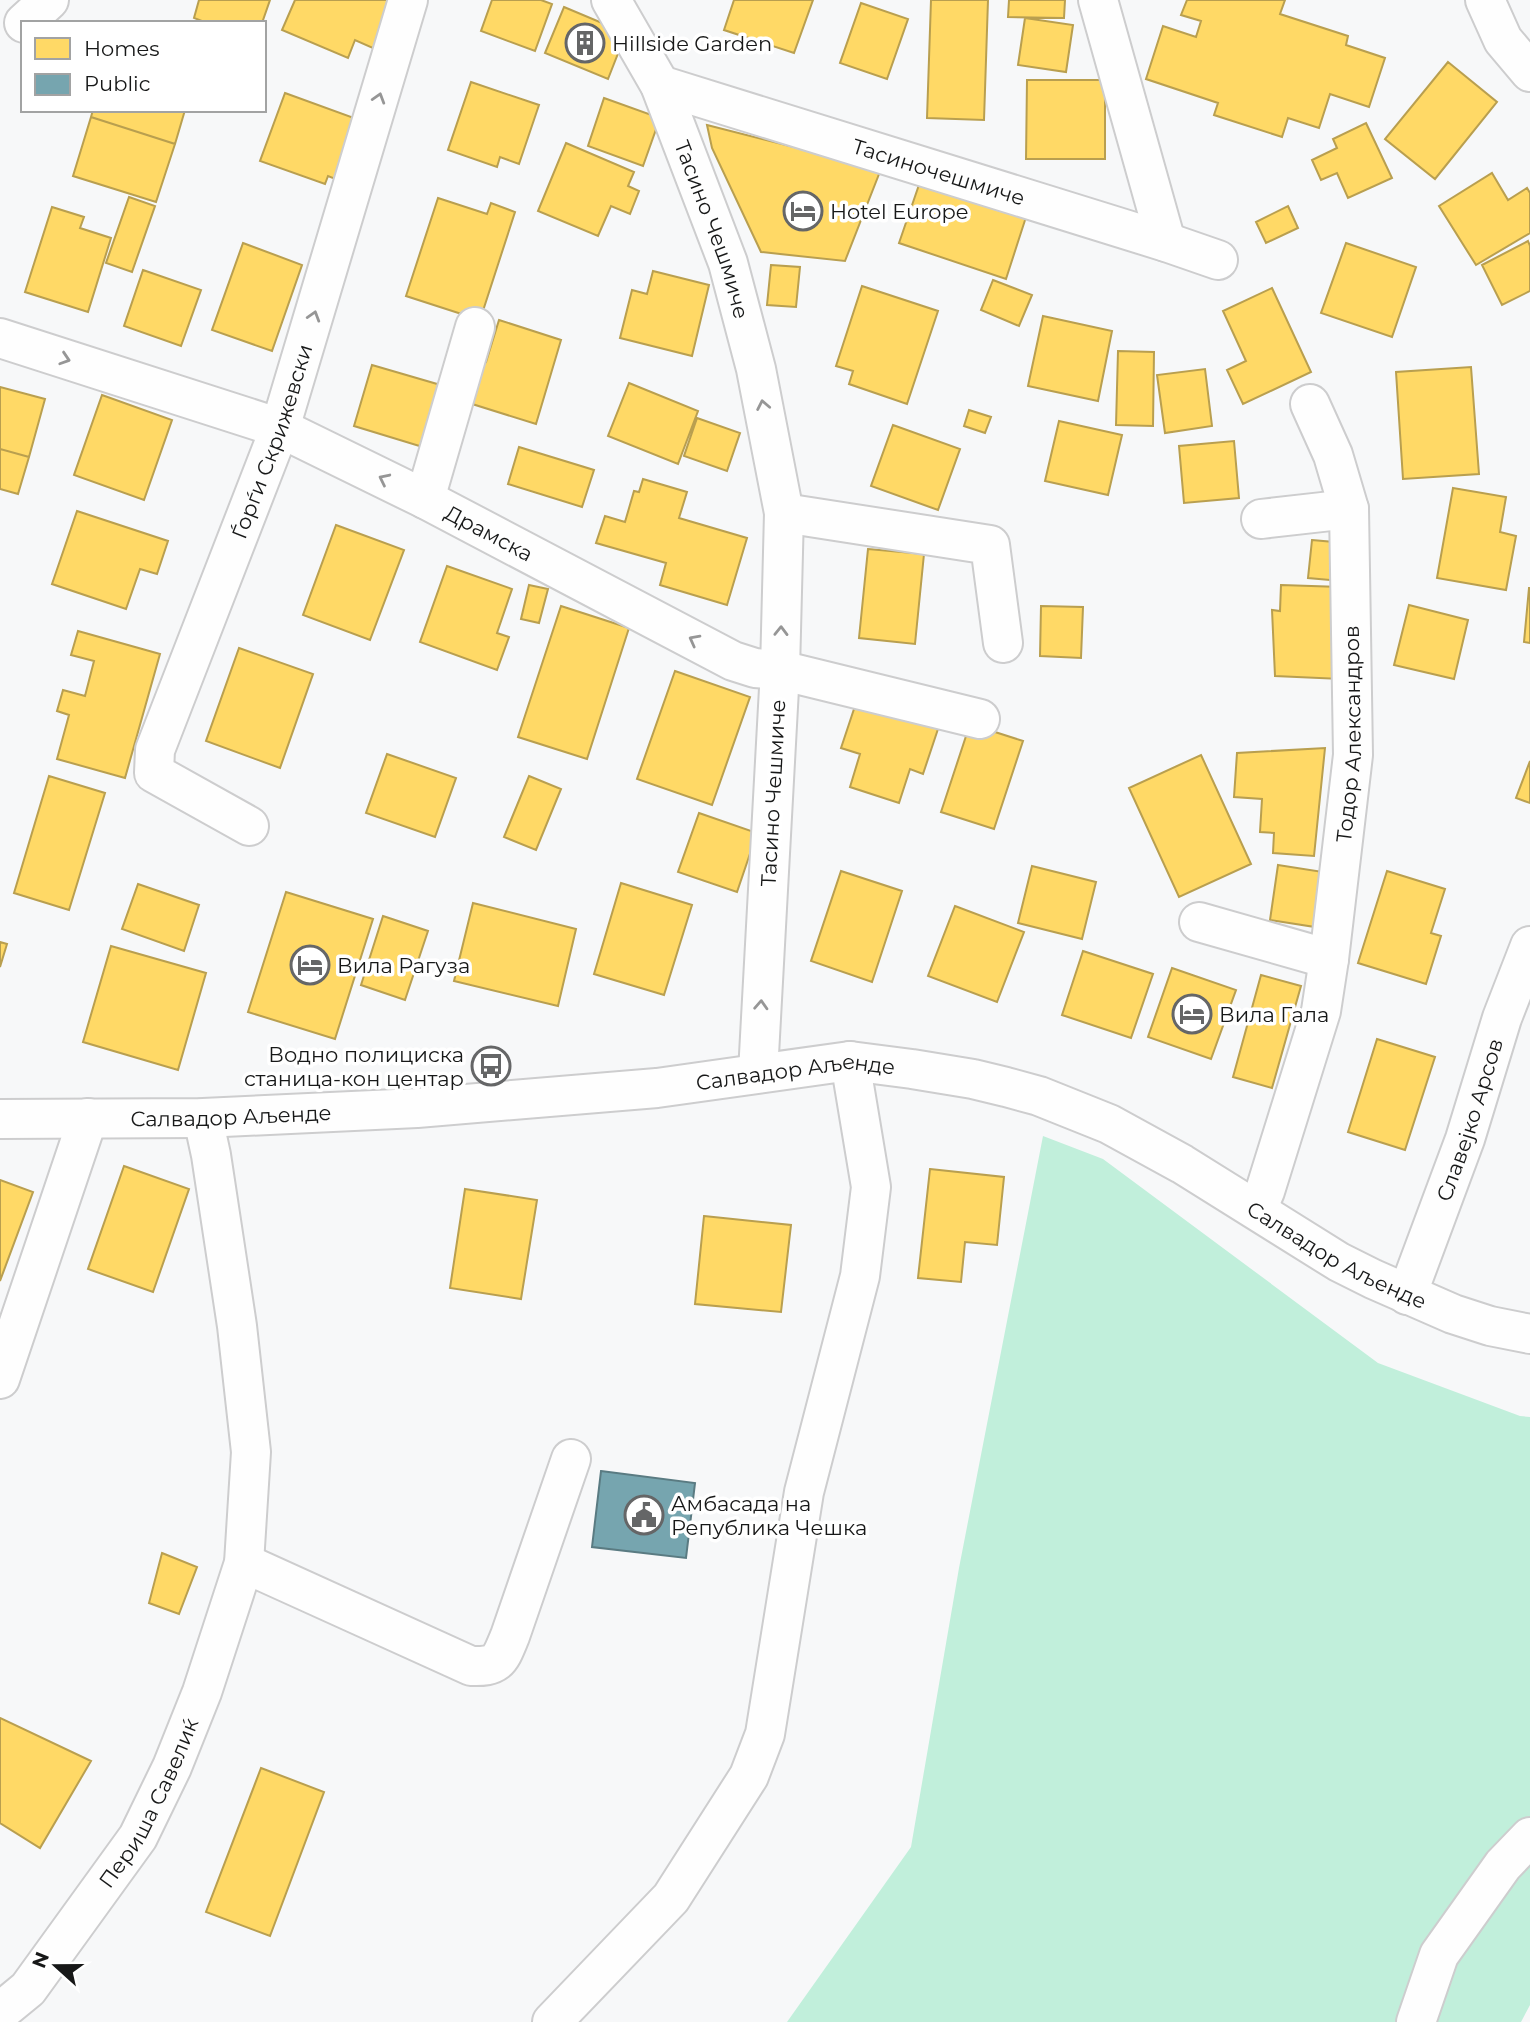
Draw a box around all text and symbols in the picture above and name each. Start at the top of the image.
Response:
legend [21,21,266,112]
building icon: Hillside Garden [564,22,606,64]
place label: Hillside Garden [612,31,772,56]
text: Homes [84,36,159,61]
text: Public [84,71,151,96]
one-way arrow [370,92,385,104]
street label: Тасиночешмиче [849,133,1028,210]
street label: Тасино Чешмиче [670,137,755,321]
hotel icon: Hotel Europe [782,190,824,232]
place label: Hotel Europe [830,199,968,224]
one-way arrow [305,310,320,322]
street label: Ѓорѓи Скрижевски [226,341,317,542]
one-way arrow [58,351,70,366]
one-way arrow [757,399,772,411]
one-way arrow [379,473,391,487]
street label: Драмска [441,499,537,566]
one-way arrow [774,625,789,636]
street label: Тодор Александров [1330,625,1366,844]
one-way arrow [689,635,701,649]
street label: Тасино Чешмиче [756,699,790,887]
hotel icon: Вила Рагуза [289,944,331,986]
place label: Вила Рагуза [337,953,470,978]
hotel icon: Вила Гала [1171,993,1213,1035]
one-way arrow [753,999,768,1010]
place label: Вила Гала [1219,1002,1329,1027]
street label: Славејко Арсов [1430,1035,1508,1205]
place label: Водно полициска станица-кон центар [244,1042,464,1091]
bus stop icon: Водно полициска станица-кон центар [470,1045,512,1087]
street label: Салвадор Аљенде [694,1048,897,1095]
street label: Салвадор Аљенде [130,1100,332,1131]
street label: Салвадор Аљенде [1243,1195,1431,1313]
place label: Амбасада на Република Чешка [671,1491,867,1540]
public building icon: Амбасада на Република Чешка [623,1494,665,1536]
street label: Периша Савелиќ [93,1714,203,1892]
north arrow [21,1931,91,2001]
text: N [27,1949,54,1971]

